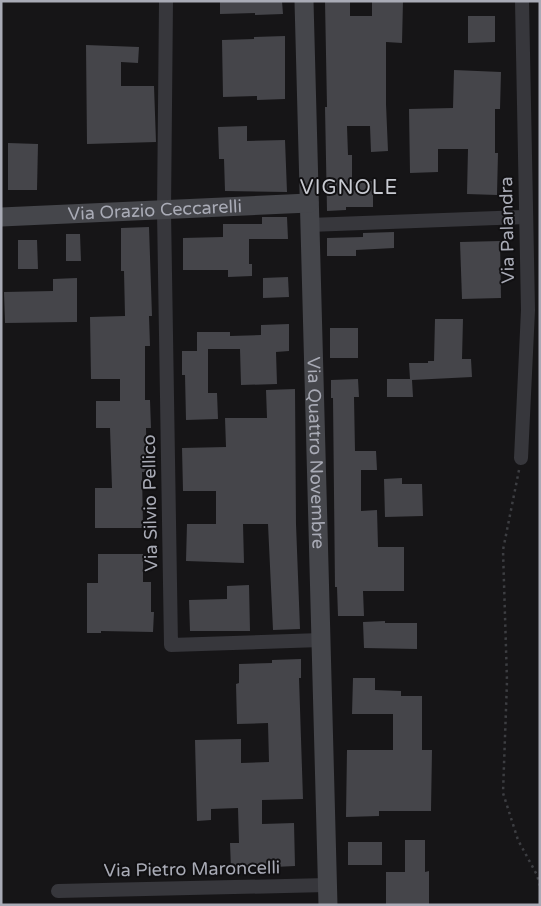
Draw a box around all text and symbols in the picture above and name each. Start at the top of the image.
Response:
district label: VIGNOLE [300,176,398,200]
street label: Via Palandra [495,176,519,284]
street label: Via Orazio Ceccarelli [67,195,242,225]
street label: Via Quattro Novembre [302,356,330,549]
street label: Via Silvio Pellico [138,434,162,572]
street label: Via Pietro Maroncelli [104,856,280,882]

